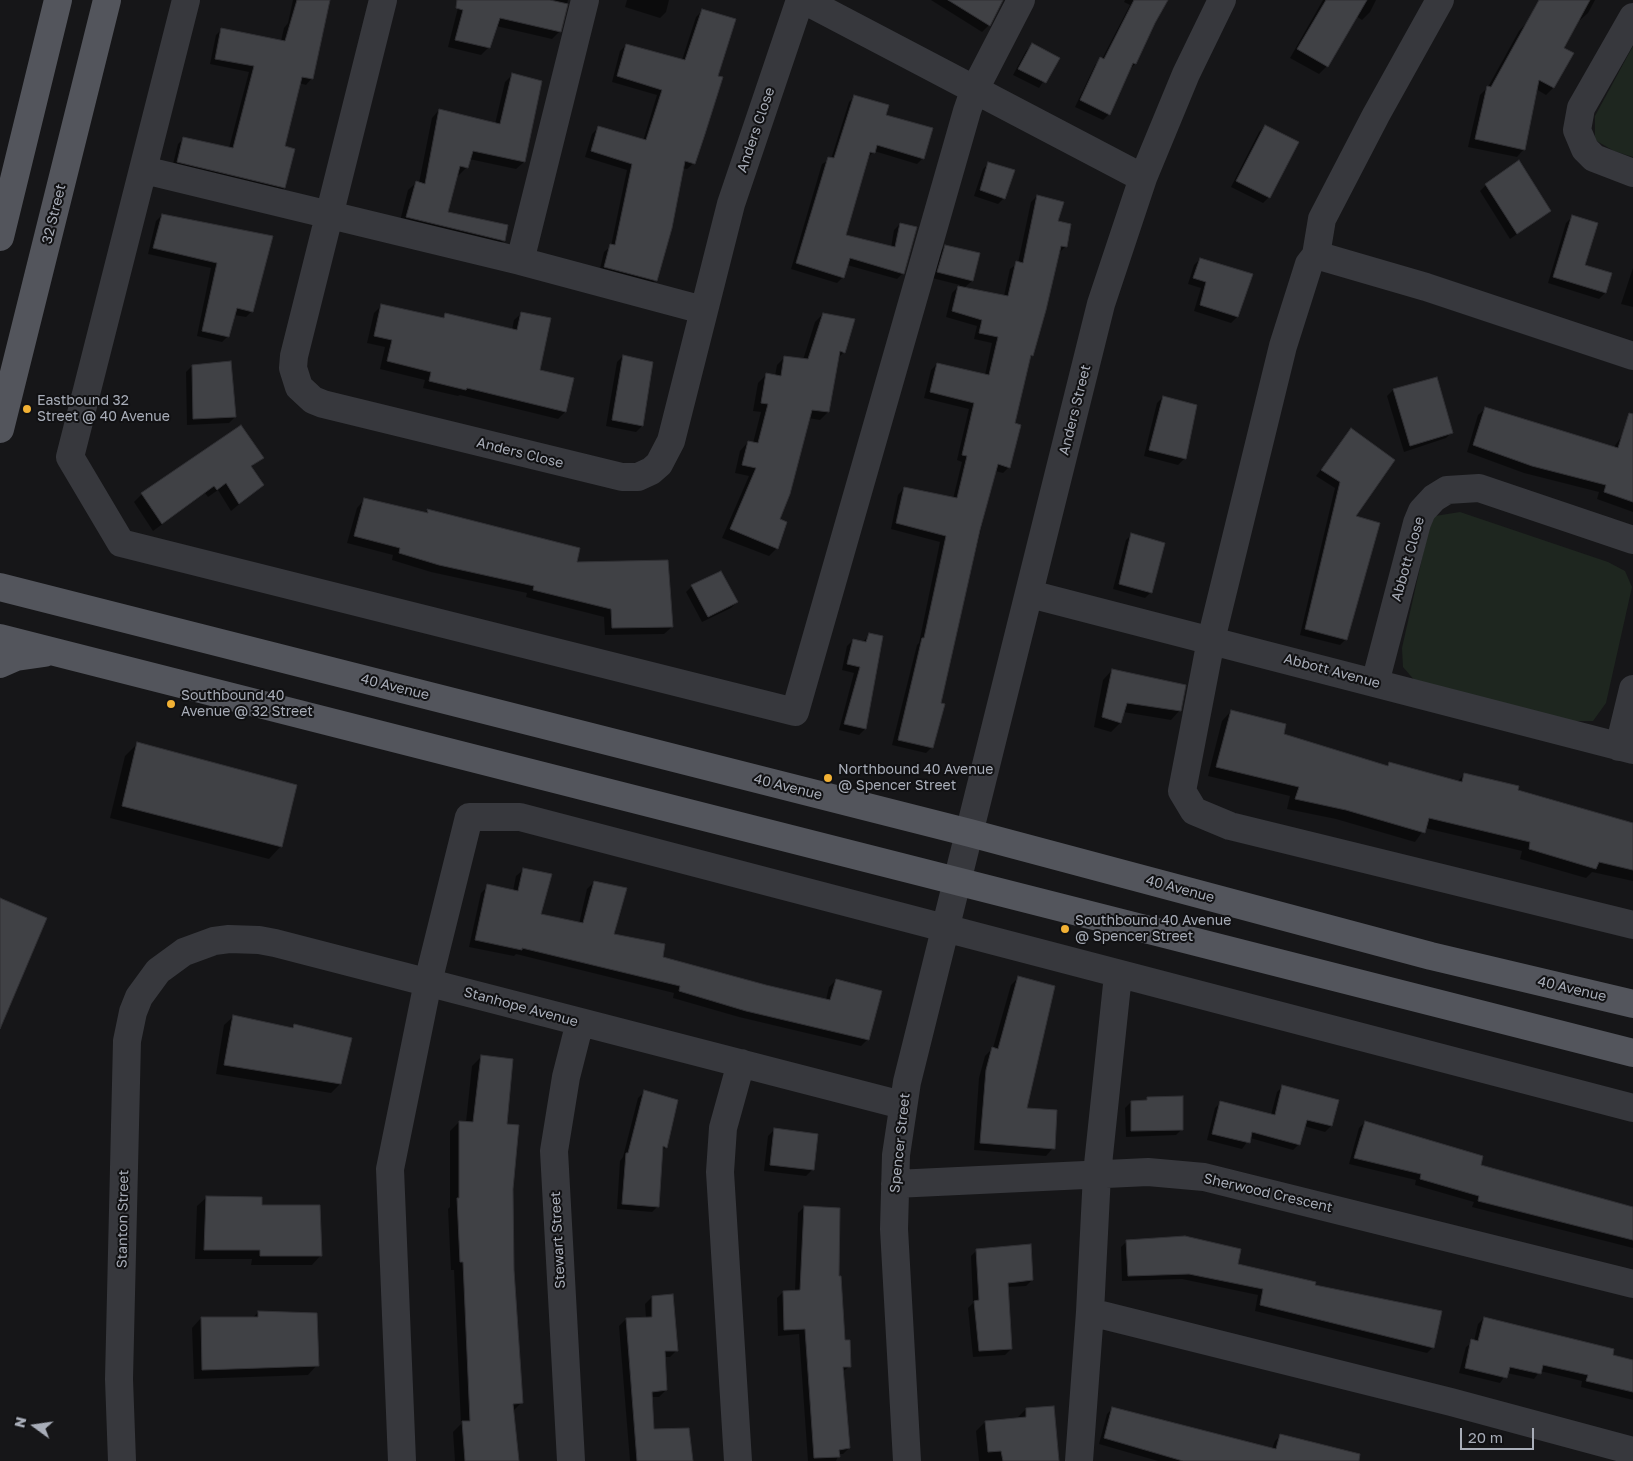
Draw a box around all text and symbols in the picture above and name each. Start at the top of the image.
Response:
street label: Anders Close [734,85,778,175]
street label: 32 Street [38,182,70,246]
street label: Anders Street [1056,363,1094,457]
place label: Eastbound 32 Street @ 40 Avenue [37,393,170,426]
marker: Eastbound 32 Street @ 40 Avenue [21,403,33,415]
street label: Anders Close [475,434,565,472]
street label: Abbott Close [1388,515,1428,603]
street label: Abbott Avenue [1282,650,1382,692]
street label: 40 Avenue [359,670,431,704]
place label: Southbound 40 Avenue @ 32 Street [181,688,313,720]
marker: Southbound 40 Avenue @ 32 Street [165,698,177,710]
place label: Northbound 40 Avenue @ Spencer Street [838,762,993,794]
street label: 40 Avenue [752,770,824,804]
marker: Northbound 40 Avenue @ Spencer Street [822,772,834,784]
street label: 40 Avenue [1144,872,1216,906]
place label: Southbound 40 Avenue @ Spencer Street [1075,913,1231,946]
marker: Southbound 40 Avenue @ Spencer Street [1059,923,1071,935]
street label: 40 Avenue [1536,973,1608,1005]
street label: Stanhope Avenue [462,984,580,1030]
street label: Spencer Street [886,1092,914,1194]
street label: Stanton Street [114,1170,132,1268]
street label: Sherwood Crescent [1202,1170,1334,1216]
street label: Stewart Street [547,1191,569,1289]
north arrow [10,1401,60,1451]
text: N [10,1415,29,1429]
scale bar [1463,1418,1537,1450]
text: 20 m [1468,1428,1503,1446]

